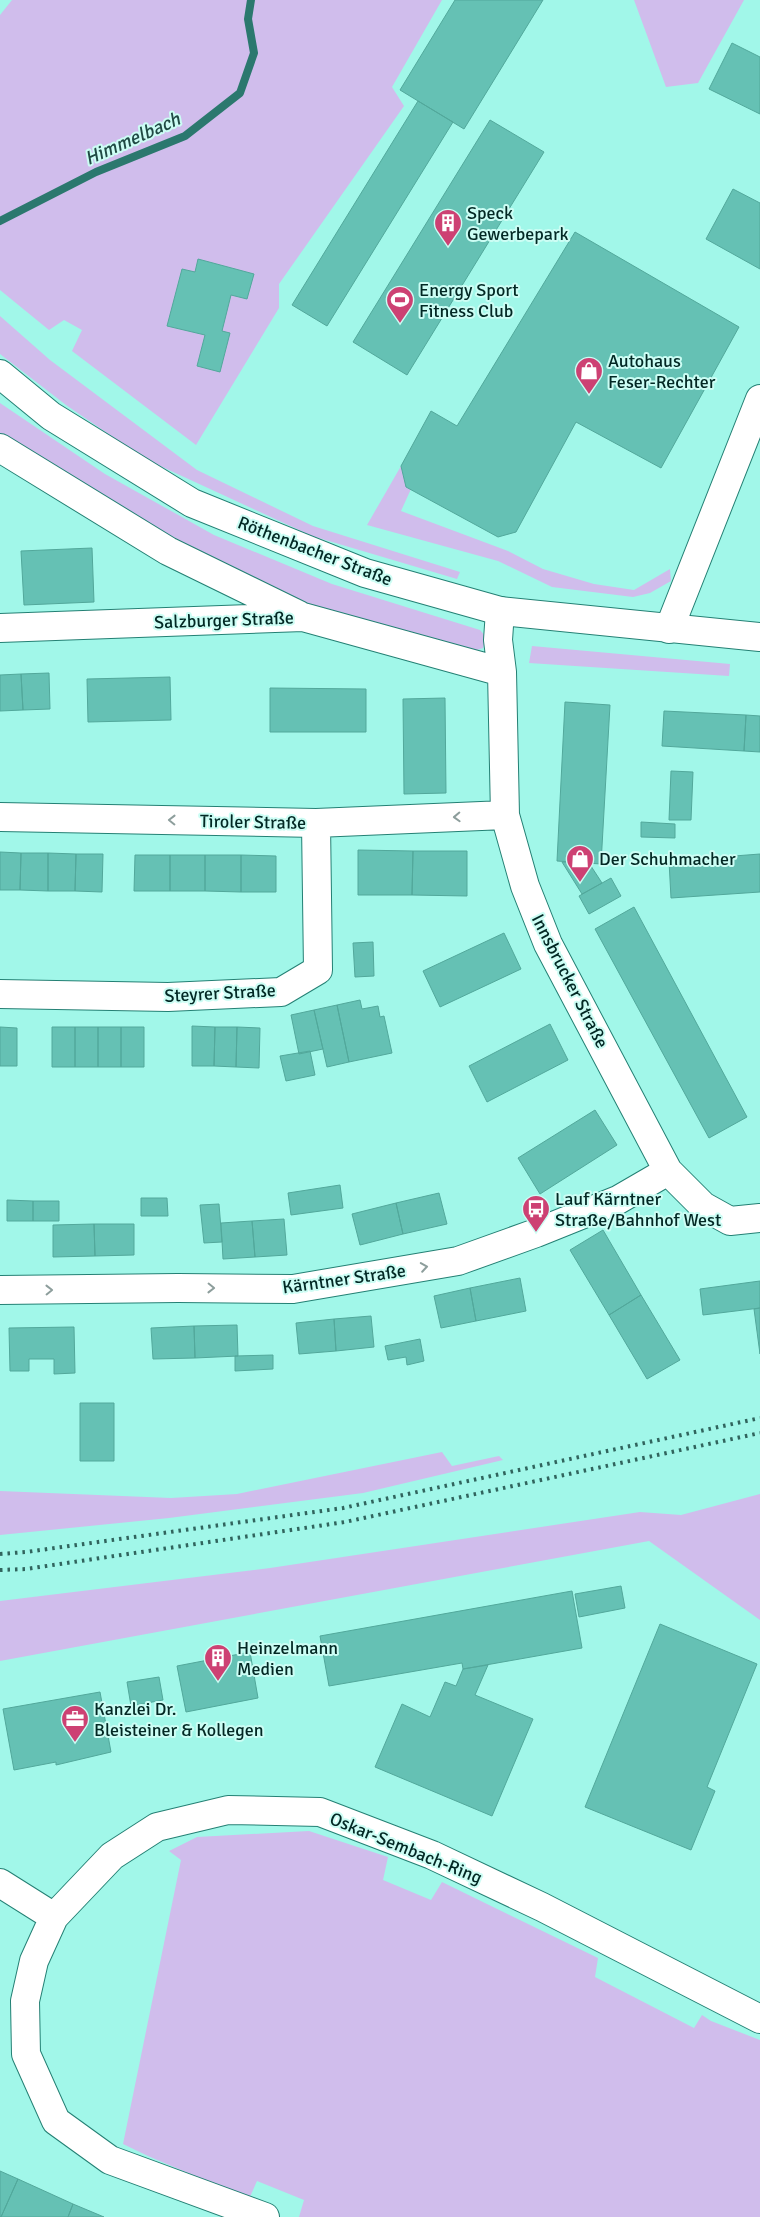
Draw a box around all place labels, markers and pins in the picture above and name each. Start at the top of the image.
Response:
place label: Speck Gewerbepark [467,202,569,245]
building icon: Speck Gewerbepark [433,208,463,247]
place label: Energy Sport Fitness Club [419,279,519,322]
sports icon: Energy Sport Fitness Club [385,285,415,324]
place label: Autohaus Feser-Rechter [608,350,716,393]
shop icon: Autohaus Feser-Rechter [574,356,604,395]
shop icon: Der Schuhmacher [565,844,595,883]
place label: Der Schuhmacher [599,848,736,870]
place label: Lauf Kärntner Straße/Bahnhof West [555,1188,721,1231]
bus stop icon: Lauf Kärntner Straße/Bahnhof West [521,1194,551,1233]
place label: Heinzelmann Medien [237,1637,338,1680]
building icon: Heinzelmann Medien [203,1643,233,1682]
place label: Kanzlei Dr. Bleisteiner & Kollegen [94,1698,264,1741]
office icon: Kanzlei Dr. Bleisteiner & Kollegen [60,1704,90,1743]

